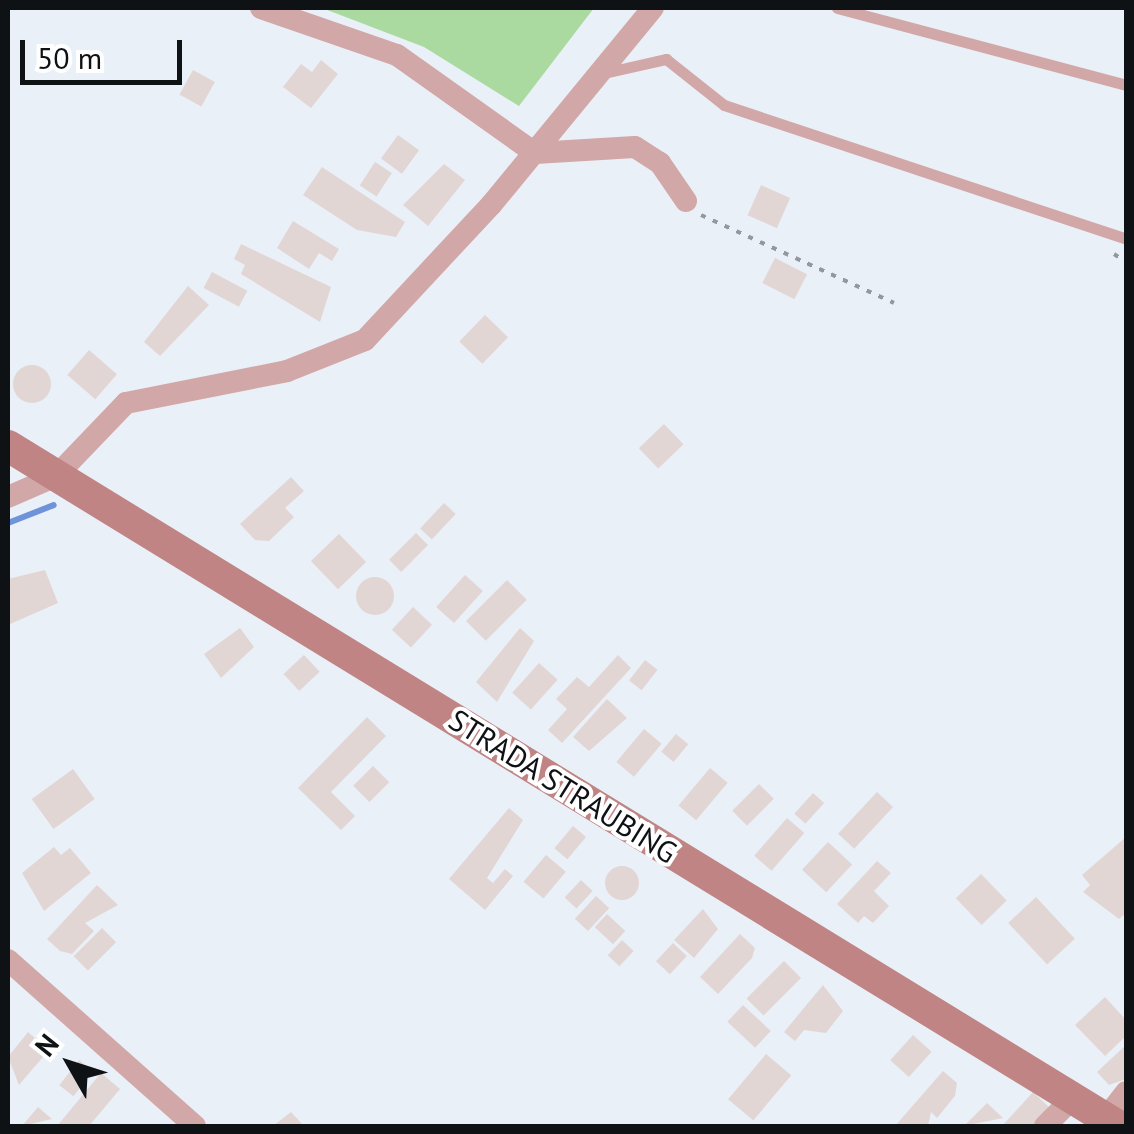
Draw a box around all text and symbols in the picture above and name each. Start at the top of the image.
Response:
scale bar [25,20,188,82]
text: 50 m [37,38,102,77]
street label: STRADA STRAUBING [442,701,684,871]
north arrow [20,1014,120,1114]
text: N [26,1026,66,1064]

